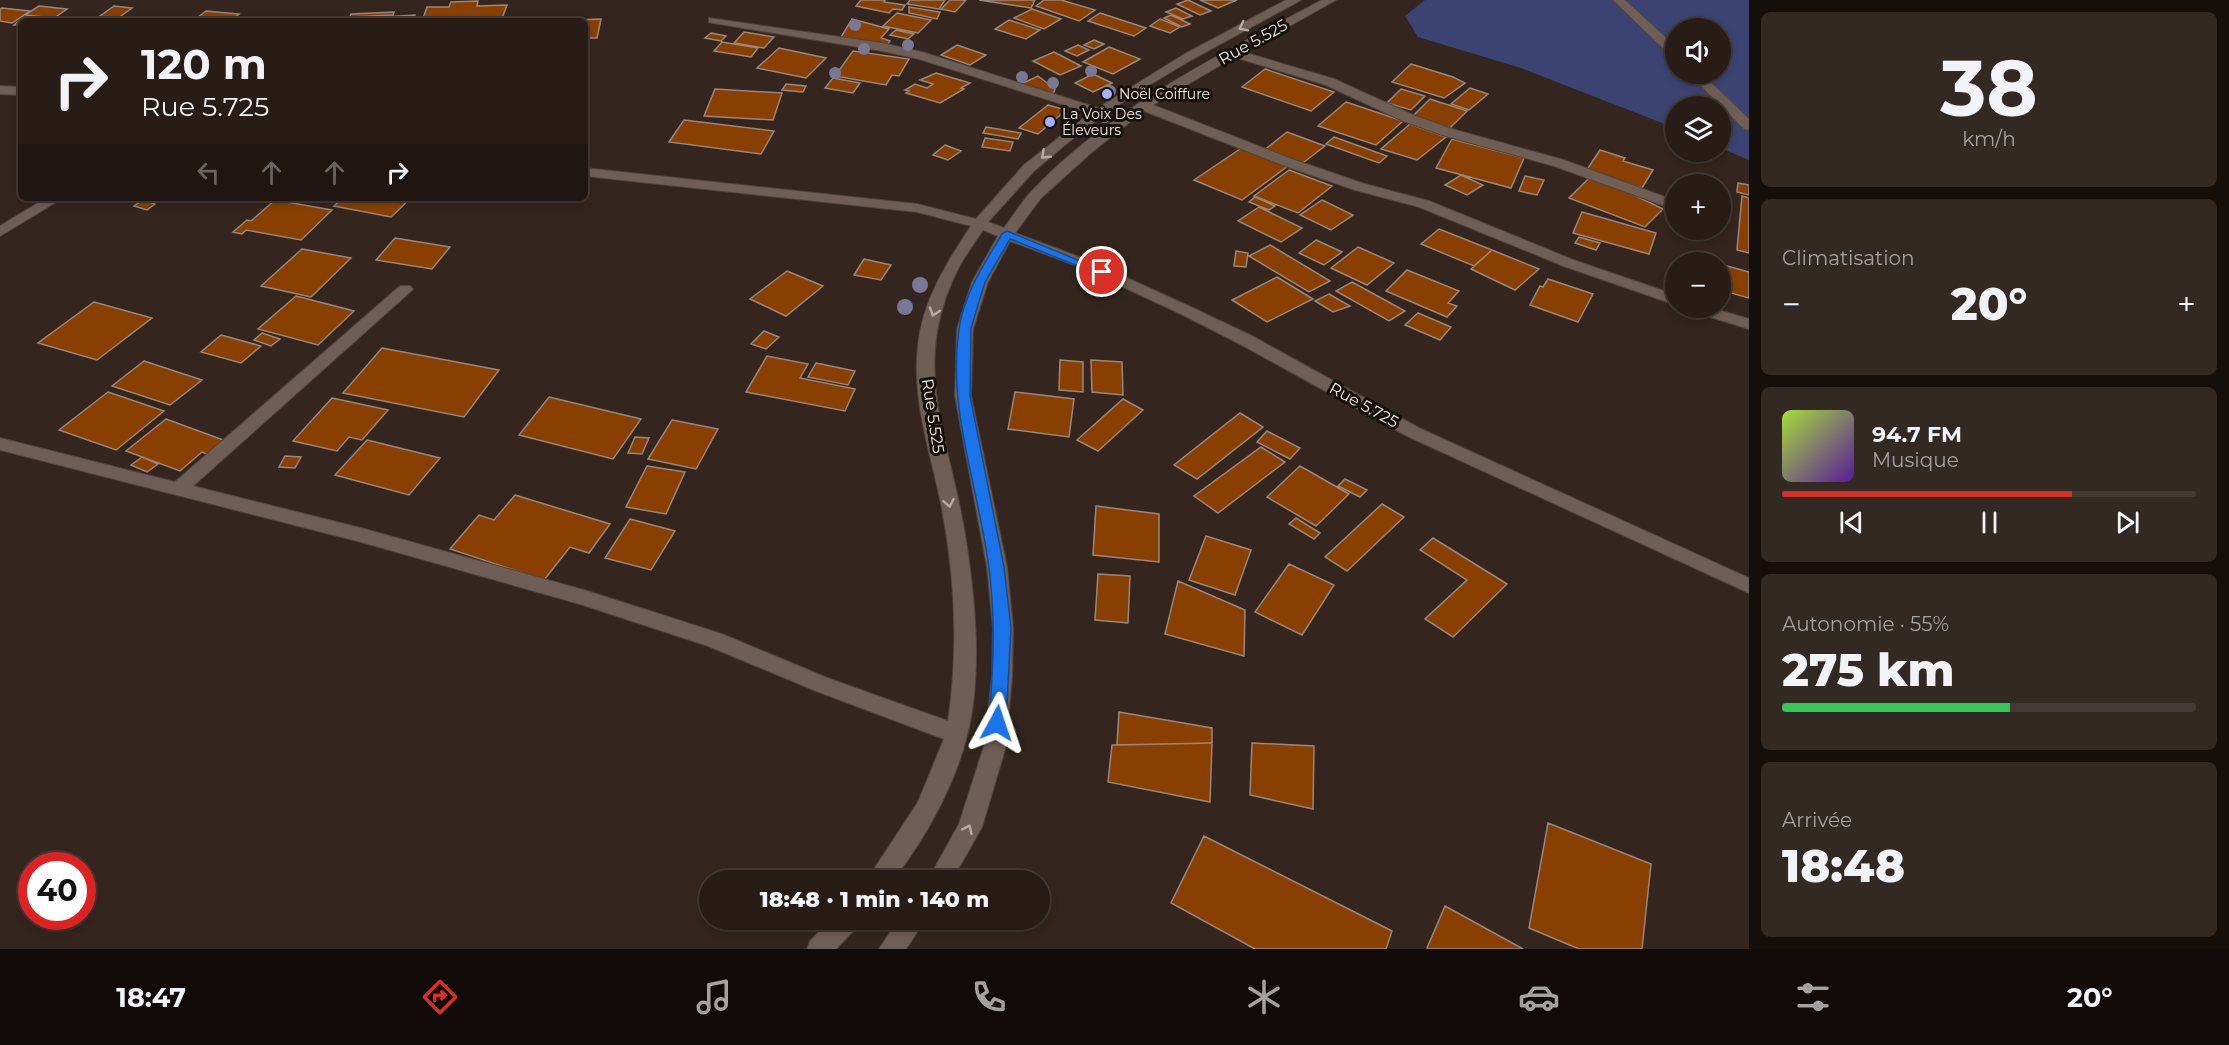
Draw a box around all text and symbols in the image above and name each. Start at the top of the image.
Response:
street label: Rue 5.525 [1215,15,1291,69]
map controls [1665,18,1731,318]
button: sound [1665,18,1731,84]
one-way arrow [1239,20,1250,31]
text: 120 m [141,38,267,90]
text: 38 [1940,40,2038,136]
icon: right [42,42,120,120]
place label: Noël Coiffure [1119,85,1210,103]
marker: Noël Coiffure [1100,87,1114,101]
text: Rue 5.725 [141,90,269,123]
button: layers [1665,96,1731,162]
place label: La Voix Des Éleveurs [1062,105,1142,139]
marker: La Voix Des Éleveurs [1043,115,1057,129]
text: km/h [1962,127,2016,151]
one-way arrow [1041,148,1052,159]
icon: left [192,156,225,189]
icon: ahead [255,156,288,189]
icon: ahead [318,156,351,189]
icon: right [381,156,414,189]
button: + [1665,174,1731,240]
pin [1076,246,1127,297]
text: Climatisation [1782,246,1915,270]
button: − [1665,252,1731,318]
icon: arrive [1085,255,1118,288]
text: 20° [1951,276,2027,331]
text: − [1782,284,1801,324]
text: + [2177,284,2196,324]
one-way arrow [928,306,941,317]
street label: Rue 5.525 [918,377,948,455]
street label: Rue 5.725 [1326,378,1402,432]
text: 94.7 FM [1872,421,1962,448]
text: Musique [1872,448,1959,472]
one-way arrow [942,498,955,508]
icon: previous [1835,506,1868,539]
icon: pause [1973,506,2006,539]
icon: next [2111,506,2144,539]
text: Autonomie · 55% [1782,612,1949,636]
text: 275 km [1782,642,1955,697]
position arrow [965,691,1029,755]
text: Arrivée [1782,808,1852,832]
one-way arrow [960,824,972,835]
text: 18:48 [1782,838,1905,893]
speed limit sign: 40 [18,852,96,930]
text: 18:48 · 1 min · 140 m [760,886,989,913]
icon: directions [419,976,461,1018]
icon: music [693,976,735,1018]
icon: phone [968,976,1010,1018]
icon: climate [1243,976,1285,1018]
icon: car [1518,976,1560,1018]
icon: filters [1792,976,1834,1018]
text: 18:47 [116,981,186,1014]
text: 20° [2067,981,2113,1014]

